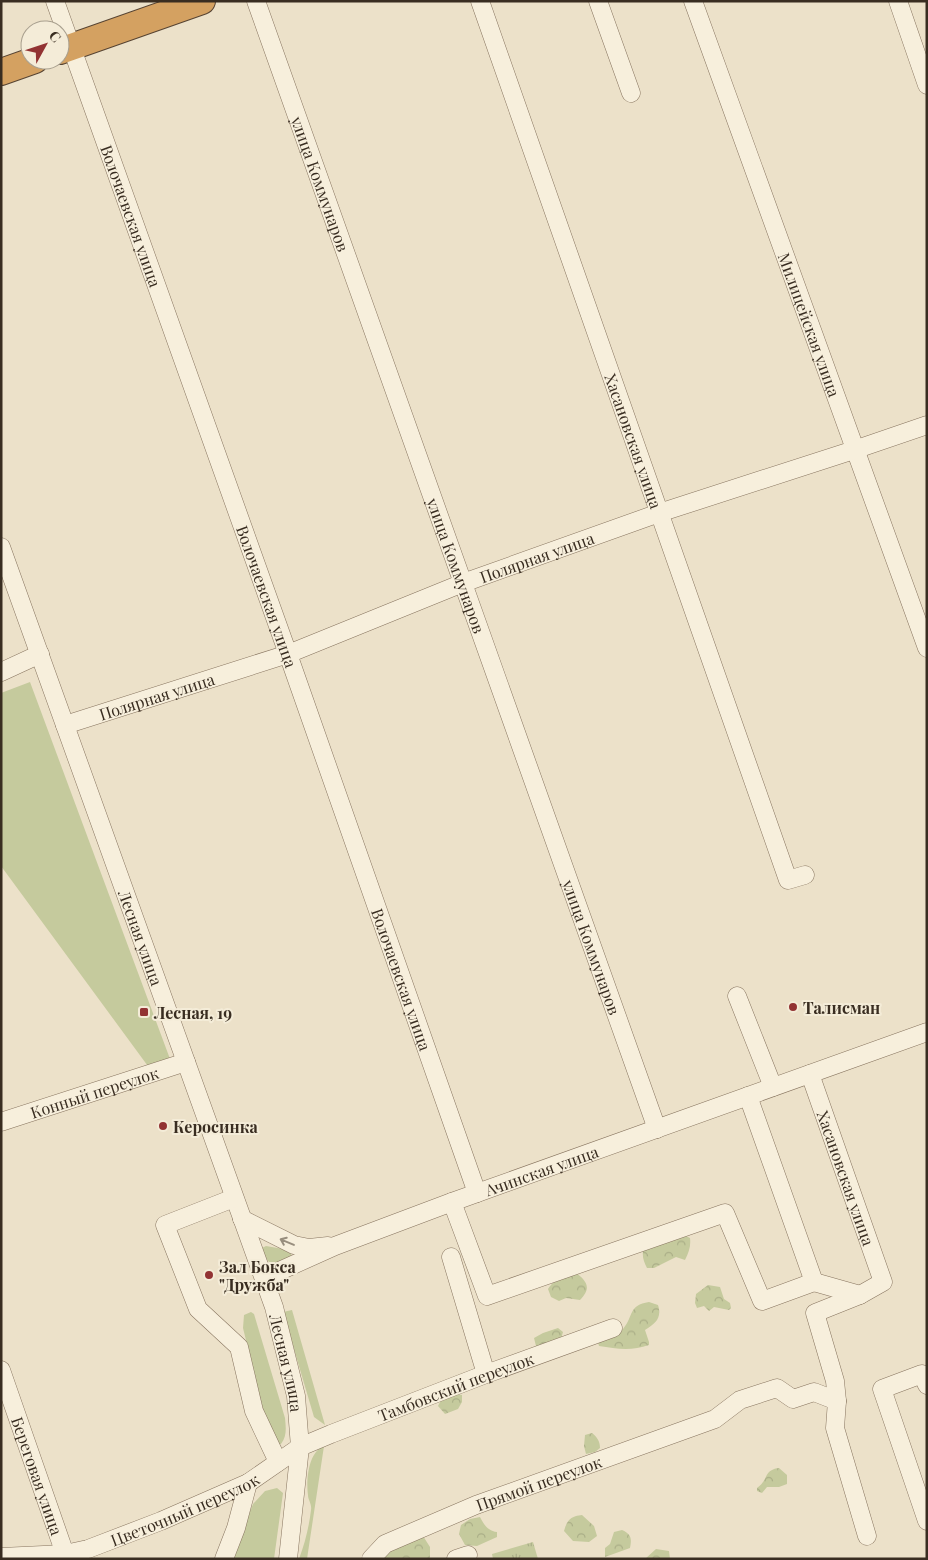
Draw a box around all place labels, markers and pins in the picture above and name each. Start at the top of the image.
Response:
place label: Талисман [803,997,880,1018]
marker: Талисман [787,1001,799,1013]
place label: Лесная, 19 [153,1002,232,1023]
marker: Лесная, 19 [138,1006,150,1018]
place label: Керосинка [173,1116,258,1137]
marker: Керосинка [157,1120,169,1132]
place label: Зал Бокса "Дружба" [219,1256,296,1295]
marker: Зал Бокса "Дружба" [203,1269,215,1281]

